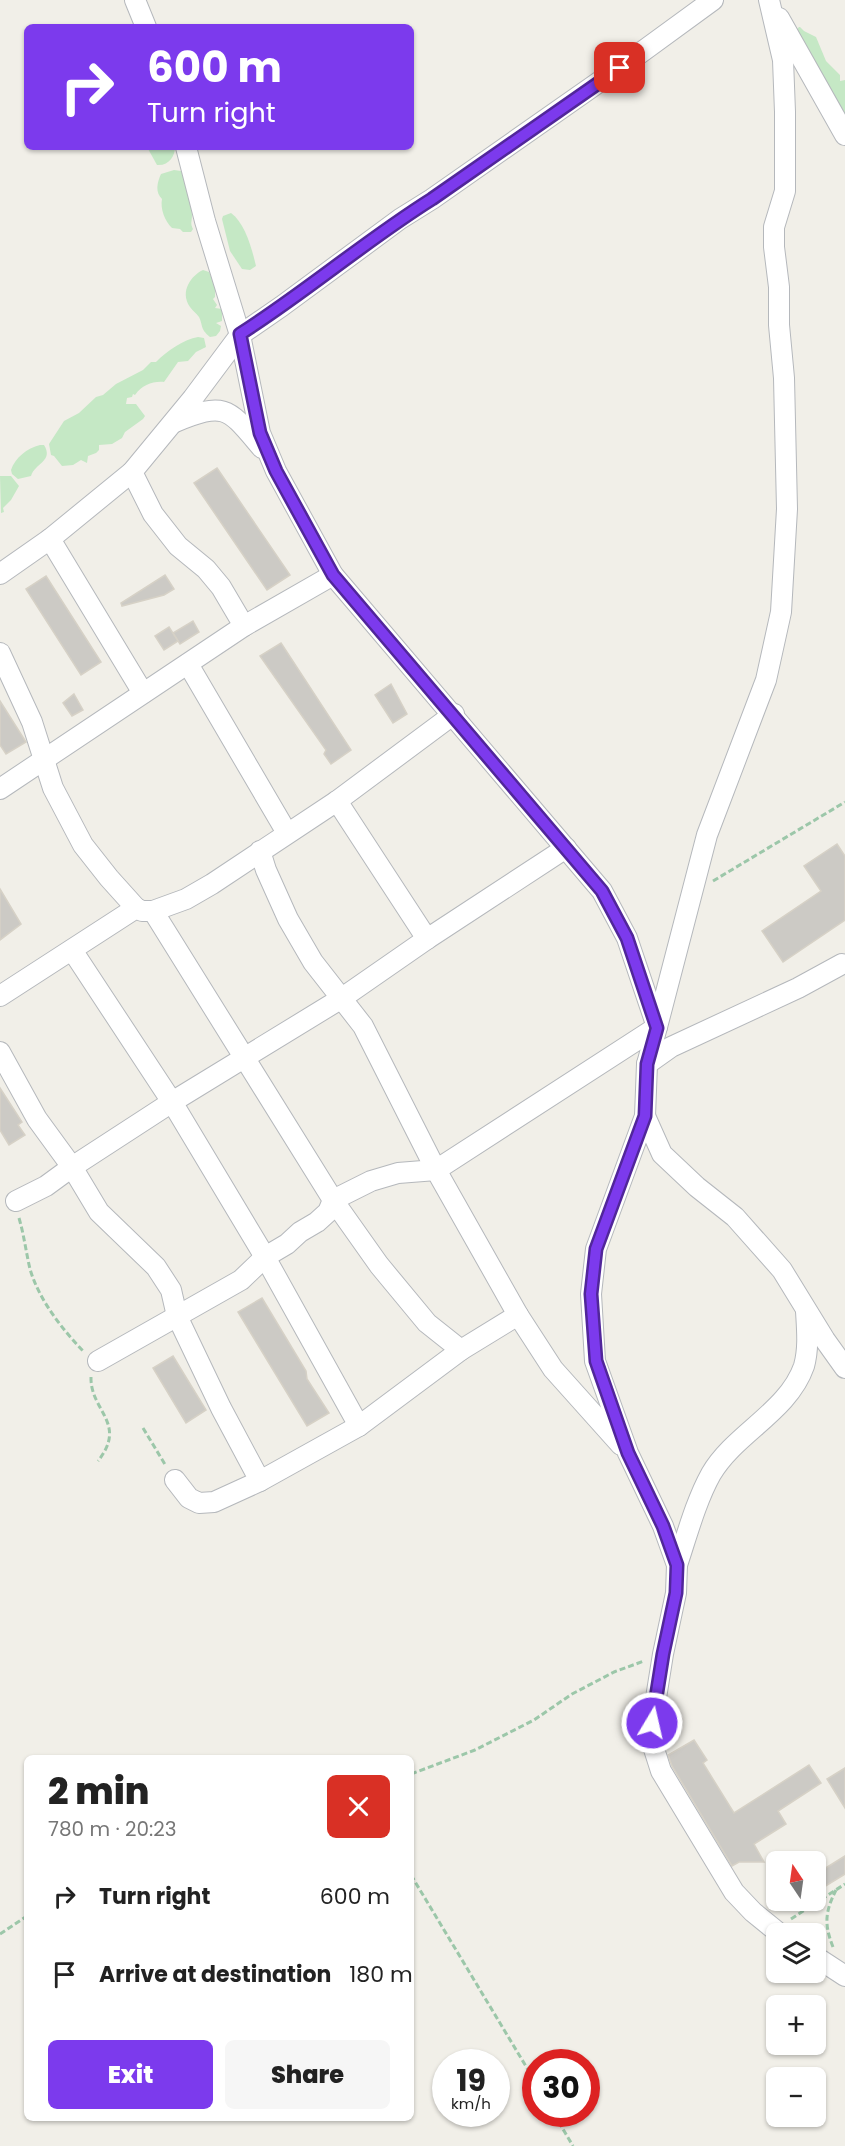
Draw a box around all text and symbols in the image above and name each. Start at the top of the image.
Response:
text: 600 m [147,38,282,97]
pin [594,42,645,93]
icon: right [48,48,126,126]
icon: arrive [603,51,636,84]
text: Turn right [147,94,276,131]
position arrow [620,1691,684,1755]
text: 2 min [48,1766,150,1817]
button: close [327,1775,390,1838]
text: 780 m · 20:23 [48,1815,177,1843]
north arrow [766,1851,826,1911]
map controls [766,1851,826,2127]
icon: right [48,1880,81,1913]
text: Turn right [99,1881,210,1912]
text: 600 m [320,1881,390,1912]
button: layers [766,1923,826,1983]
icon: arrive [48,1958,81,1991]
text: Arrive at destination [99,1959,331,1990]
text: 180 m [349,1959,413,1990]
button: + [766,1995,826,2055]
button: Exit [48,2040,213,2109]
button: Share [225,2040,390,2109]
speed limit sign: 30 [522,2049,600,2127]
text: 19 [456,2059,486,2102]
button: − [766,2067,826,2127]
text: km/h [451,2093,491,2114]

